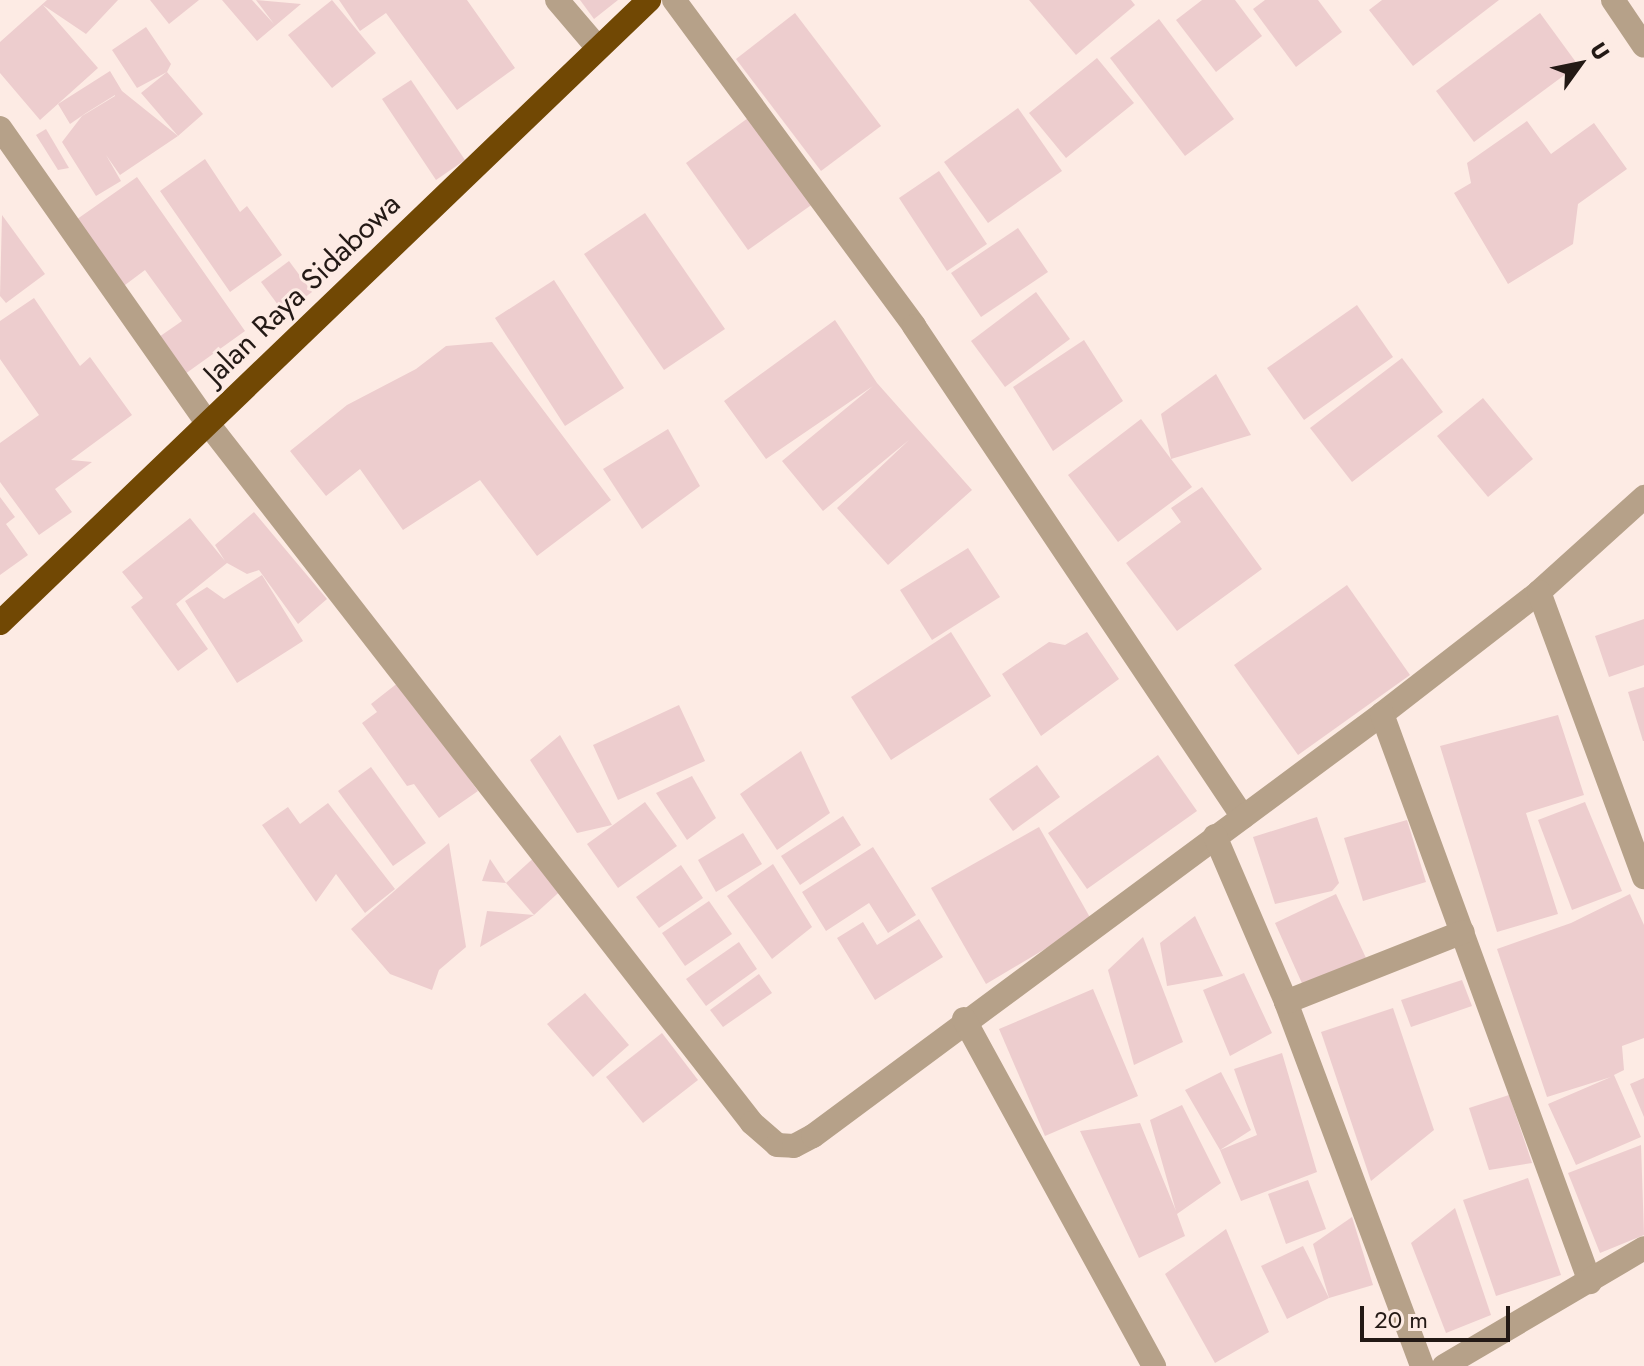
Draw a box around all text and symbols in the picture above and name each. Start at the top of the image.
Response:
north arrow [1540,24,1620,104]
text: U [1583,36,1618,66]
street label: Jalan Raya Sidabowa [196,186,408,392]
scale bar [1364,1290,1514,1340]
text: 20 m [1374,1302,1428,1337]

